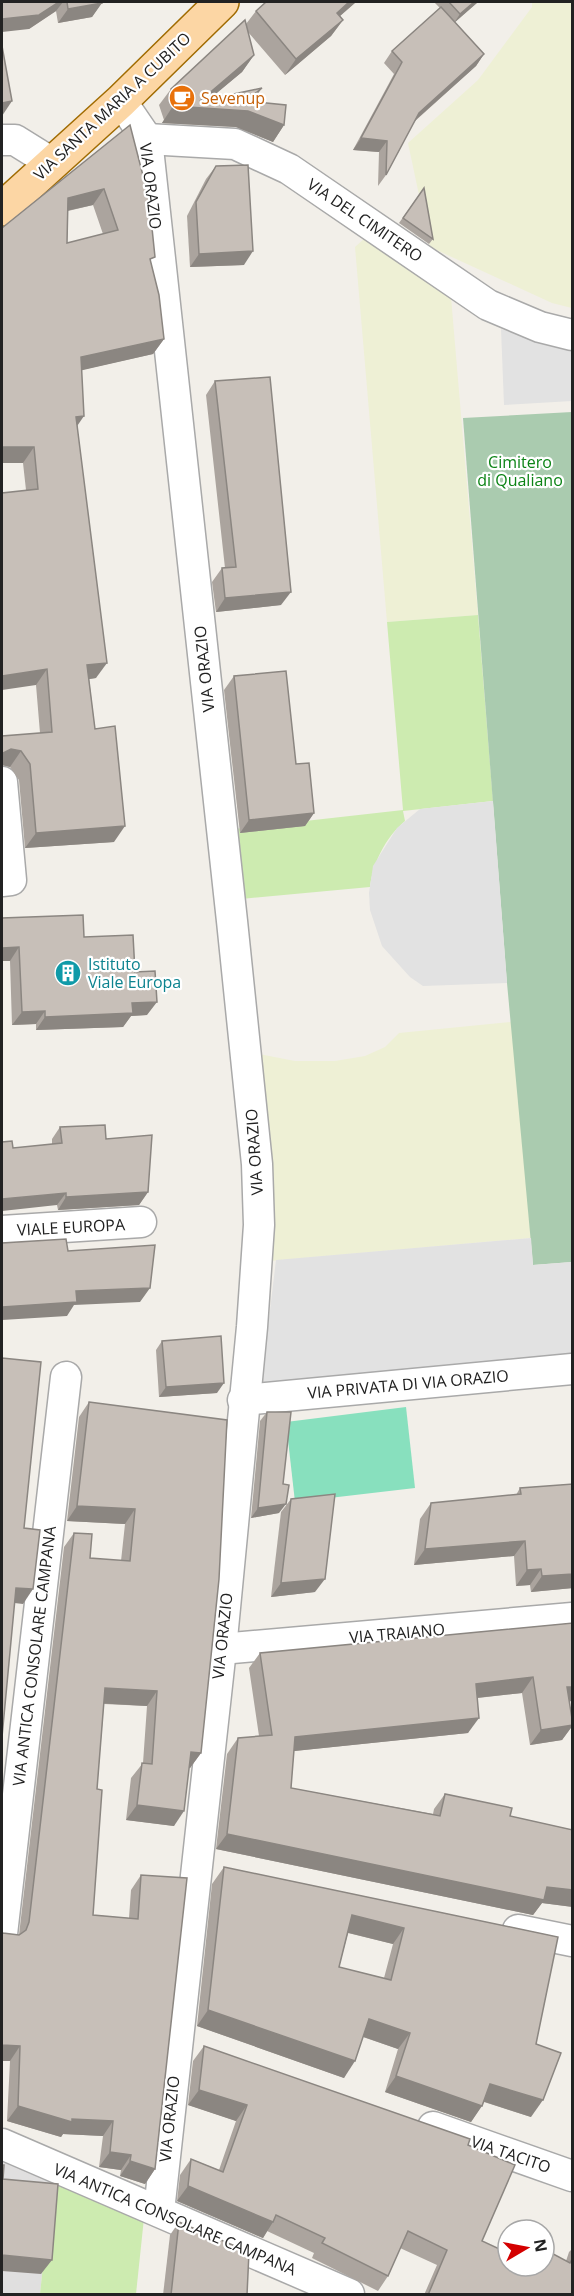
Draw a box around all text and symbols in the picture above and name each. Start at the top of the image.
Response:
street label: VIA SANTA MARIA A CUBITO [29,27,195,185]
cafe icon: Sevenup [167,83,197,113]
place label: Sevenup [201,87,265,109]
street label: VIA ORAZIO [135,142,167,230]
street label: VIA DEL CIMITERO [303,173,427,267]
park label: Cimitero di Qualiano [477,451,563,491]
street label: VIA ORAZIO [189,625,219,713]
place label: Istituto Viale Europa [88,953,181,993]
building icon: Istituto Viale Europa [53,958,83,988]
street label: VIA ORAZIO [240,1108,268,1196]
street label: VIALE EUROPA [16,1213,126,1241]
street label: VIA PRIVATA DI VIA ORAZIO [306,1364,510,1404]
street label: VIA ANTICA CONSOLARE CAMPANA [7,1524,61,1787]
street label: VIA ORAZIO [207,1592,237,1680]
street label: VIA TRAIANO [348,1618,446,1648]
street label: VIA ORAZIO [154,2075,184,2163]
street label: VIA TACITO [468,2130,554,2178]
street label: VIA ANTICA CONSOLARE CAMPANA [50,2158,301,2281]
north arrow [496,2218,556,2278]
text: N [529,2237,553,2254]

